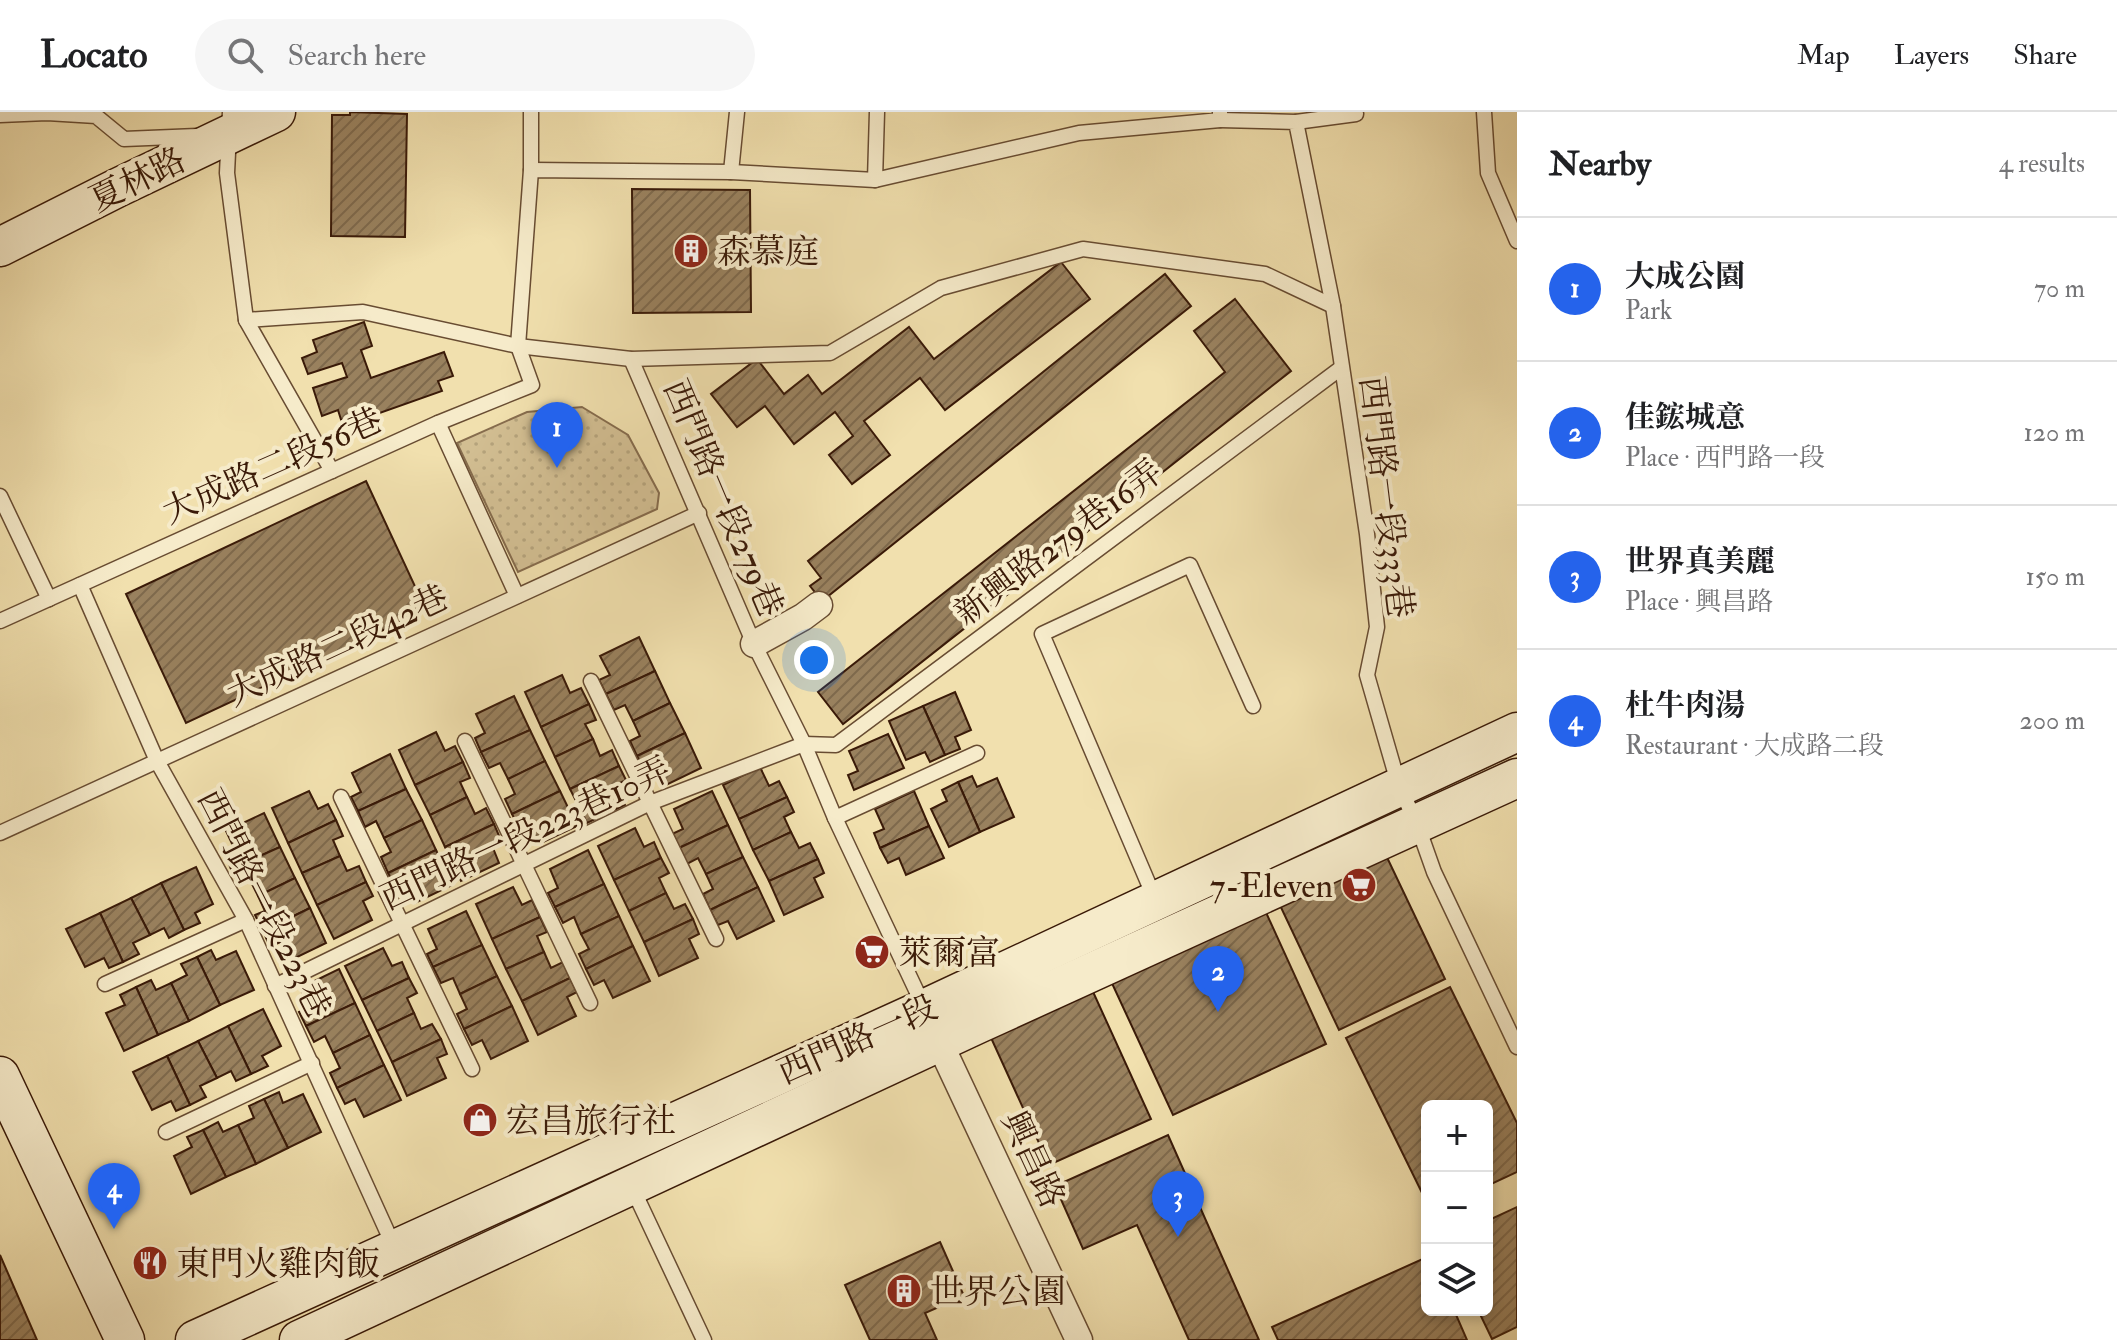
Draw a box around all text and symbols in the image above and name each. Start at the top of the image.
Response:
search box [195,19,755,91]
text: Locato [40,31,147,79]
icon: search [223,33,267,77]
text: Search here [287,37,426,74]
text: Map [1797,38,1850,73]
text: Layers [1894,38,1969,73]
text: Share [2013,38,2077,73]
street label: 夏林路 [82,139,193,222]
text: Nearby [1549,143,1651,186]
text: 4 results [1999,148,2085,180]
place label: 森慕庭 [717,231,819,274]
building icon: 森慕庭 [672,232,710,270]
text: 大成公園 [1625,258,1745,295]
text: 1 [1570,273,1580,305]
text: 70 m [2034,273,2085,305]
text: Park [1625,295,1672,327]
street label: 西門路一段279巷 [653,373,792,624]
street label: 西門路一段333巷 [1349,374,1422,620]
street label: 大成路二段56巷 [156,399,389,534]
text: 佳鋐城意 [1625,399,1745,436]
pin: 1 [531,402,583,468]
text: 2 [1568,417,1582,449]
text: 120 m [2024,417,2085,449]
text: Place · 西門路一段 [1625,442,1825,474]
street label: 新興路279巷16弄 [946,451,1171,635]
text: 世界真美麗 [1625,543,1775,580]
text: 3 [1570,561,1580,593]
text: 150 m [2026,561,2085,593]
street label: 大成路二段42巷 [220,576,455,716]
text: Place · 興昌路 [1625,586,1773,618]
your location [794,640,834,680]
text: 杜牛肉湯 [1625,687,1745,724]
text: 4 [1568,705,1582,737]
text: 200 m [2020,705,2085,737]
text: Restaurant · 大成路二段 [1625,730,1884,762]
street label: 西門路一段223巷10弄 [374,748,677,920]
street label: 西門路一段223巷 [187,782,340,1025]
place label: 7-Eleven [1210,865,1333,908]
supermarket icon: 7-Eleven [1340,866,1378,904]
place label: 萊爾富 [898,932,1000,975]
supermarket icon: 萊爾富 [853,933,891,971]
pin: 2 [1192,946,1244,1012]
street label: 西門路一段 [771,986,944,1095]
place label: 宏昌旅行社 [506,1100,676,1143]
map controls [1421,1100,1493,1316]
button: + [1421,1100,1493,1172]
shop icon: 宏昌旅行社 [461,1101,499,1139]
street label: 興昌路 [992,1104,1074,1215]
pin: 4 [88,1163,140,1229]
pin: 3 [1152,1171,1204,1237]
button: − [1421,1172,1493,1244]
place label: 東門火雞肉飯 [176,1243,380,1286]
restaurant icon: 東門火雞肉飯 [131,1244,169,1282]
button: layers [1421,1244,1493,1316]
place label: 世界公園 [930,1271,1066,1314]
building icon: 世界公園 [885,1272,923,1310]

